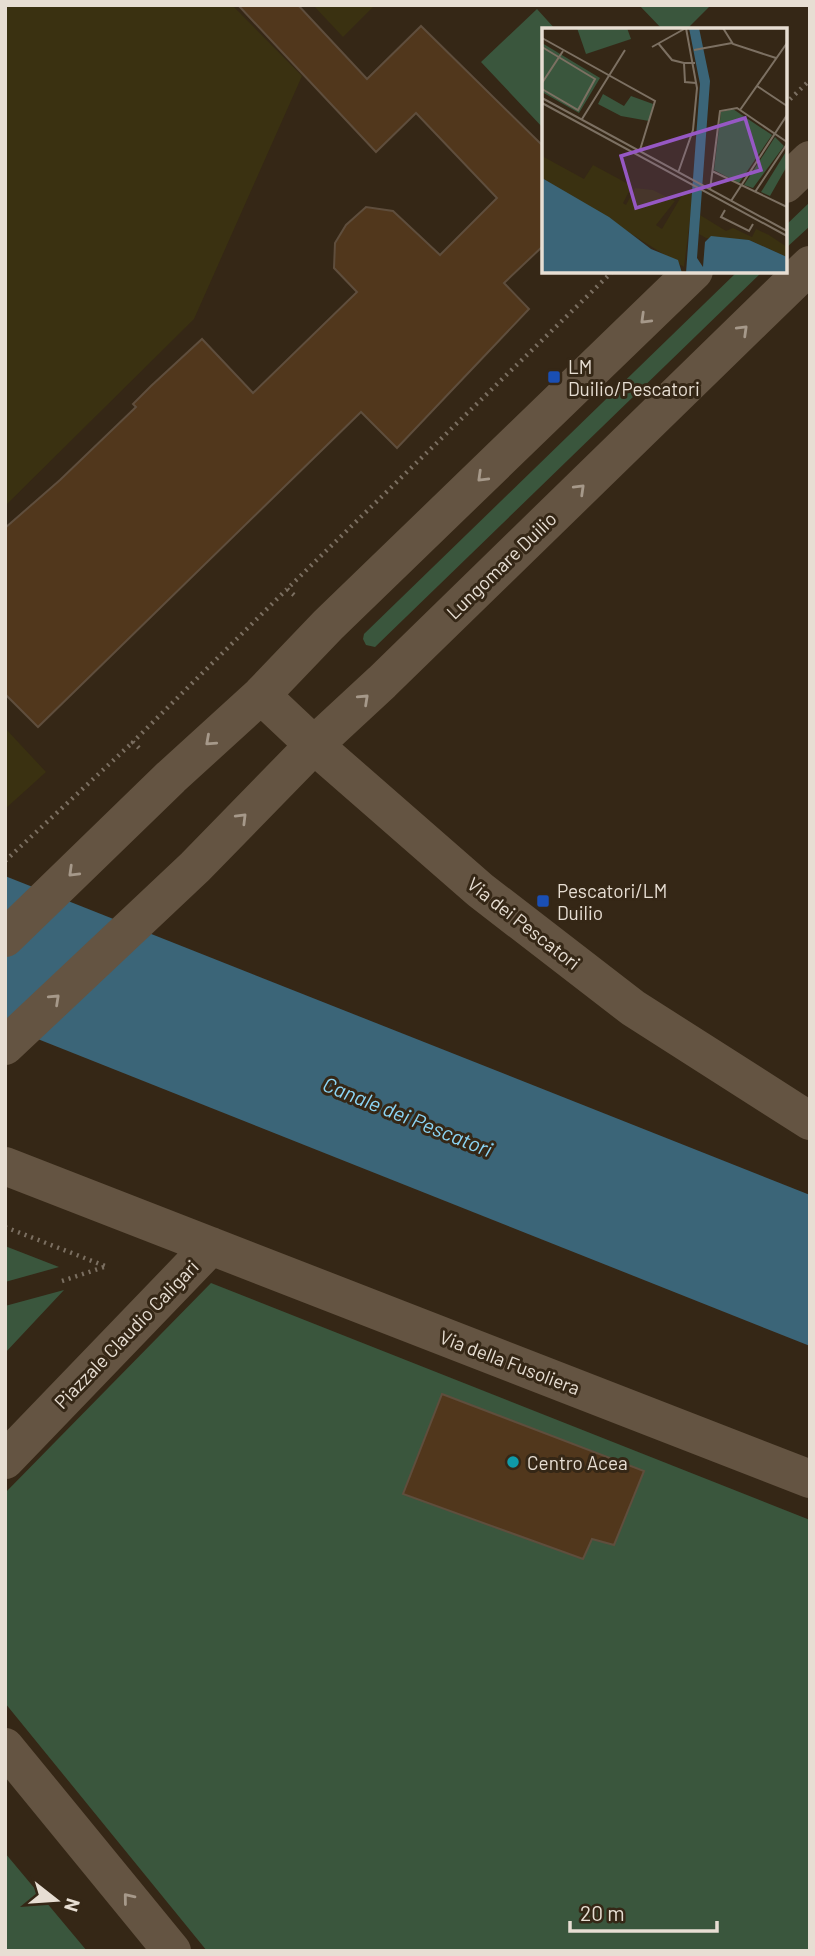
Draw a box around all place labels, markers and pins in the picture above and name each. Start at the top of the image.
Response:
place label: LM Duilio/Pescatori [568,355,700,400]
marker: LM Duilio/Pescatori [546,369,562,385]
place label: Pescatori/LM Duilio [557,879,667,924]
marker: Pescatori/LM Duilio [535,893,551,909]
place label: Centro Acea [527,1451,628,1474]
marker: Centro Acea [505,1454,521,1470]

